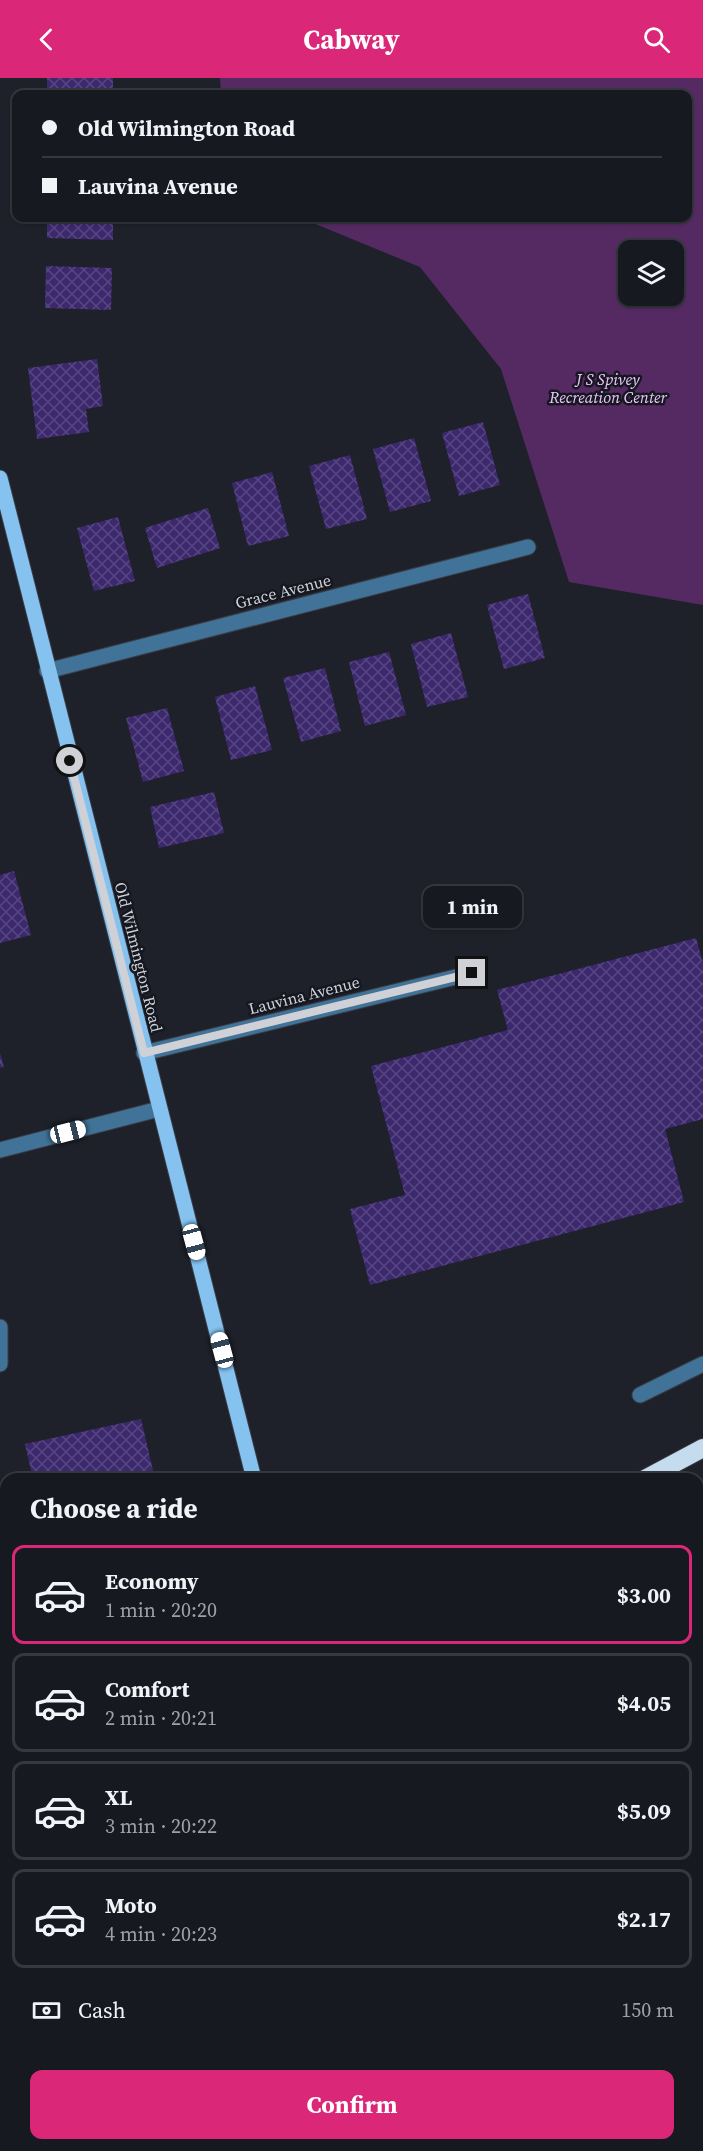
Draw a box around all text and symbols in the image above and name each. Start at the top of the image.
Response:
text: Cabway [303,21,400,58]
icon: back [30,23,63,56]
icon: search [640,23,673,56]
text: Old Wilmington Road [78,113,295,143]
text: Lauvina Avenue [78,171,238,201]
map controls [618,240,684,306]
button: layers [618,240,684,306]
park label: J S Spivey Recreation Center [548,368,667,408]
street label: Grace Avenue [233,568,333,614]
route start [56,747,83,774]
street label: Old Wilmington Road [110,880,168,1034]
callout: 1 min [422,886,522,928]
text: 1 min [447,893,498,921]
route end [458,959,485,986]
street label: Lauvina Avenue [246,971,362,1019]
car [48,1119,88,1145]
car [181,1222,207,1262]
car [209,1330,235,1370]
text: Choose a ride [30,1490,198,1527]
text: Economy [105,1566,199,1596]
icon: car [33,1568,87,1622]
text: $3.00 [617,1580,671,1610]
text: 1 min · 20:20 [105,1596,217,1624]
text: Comfort [105,1674,189,1704]
icon: car [33,1676,87,1730]
text: $4.05 [617,1688,671,1718]
text: 2 min · 20:21 [105,1704,217,1732]
text: XL [105,1782,132,1812]
icon: car [33,1784,87,1838]
text: $5.09 [617,1796,671,1826]
text: 3 min · 20:22 [105,1812,217,1840]
text: Moto [105,1890,157,1920]
icon: car [33,1892,87,1946]
text: $2.17 [617,1904,671,1934]
text: 4 min · 20:23 [105,1920,217,1948]
icon: cash [30,1994,63,2027]
text: Cash [78,1995,126,2025]
text: 150 m [621,1996,674,2024]
button: Confirm [30,2070,674,2139]

